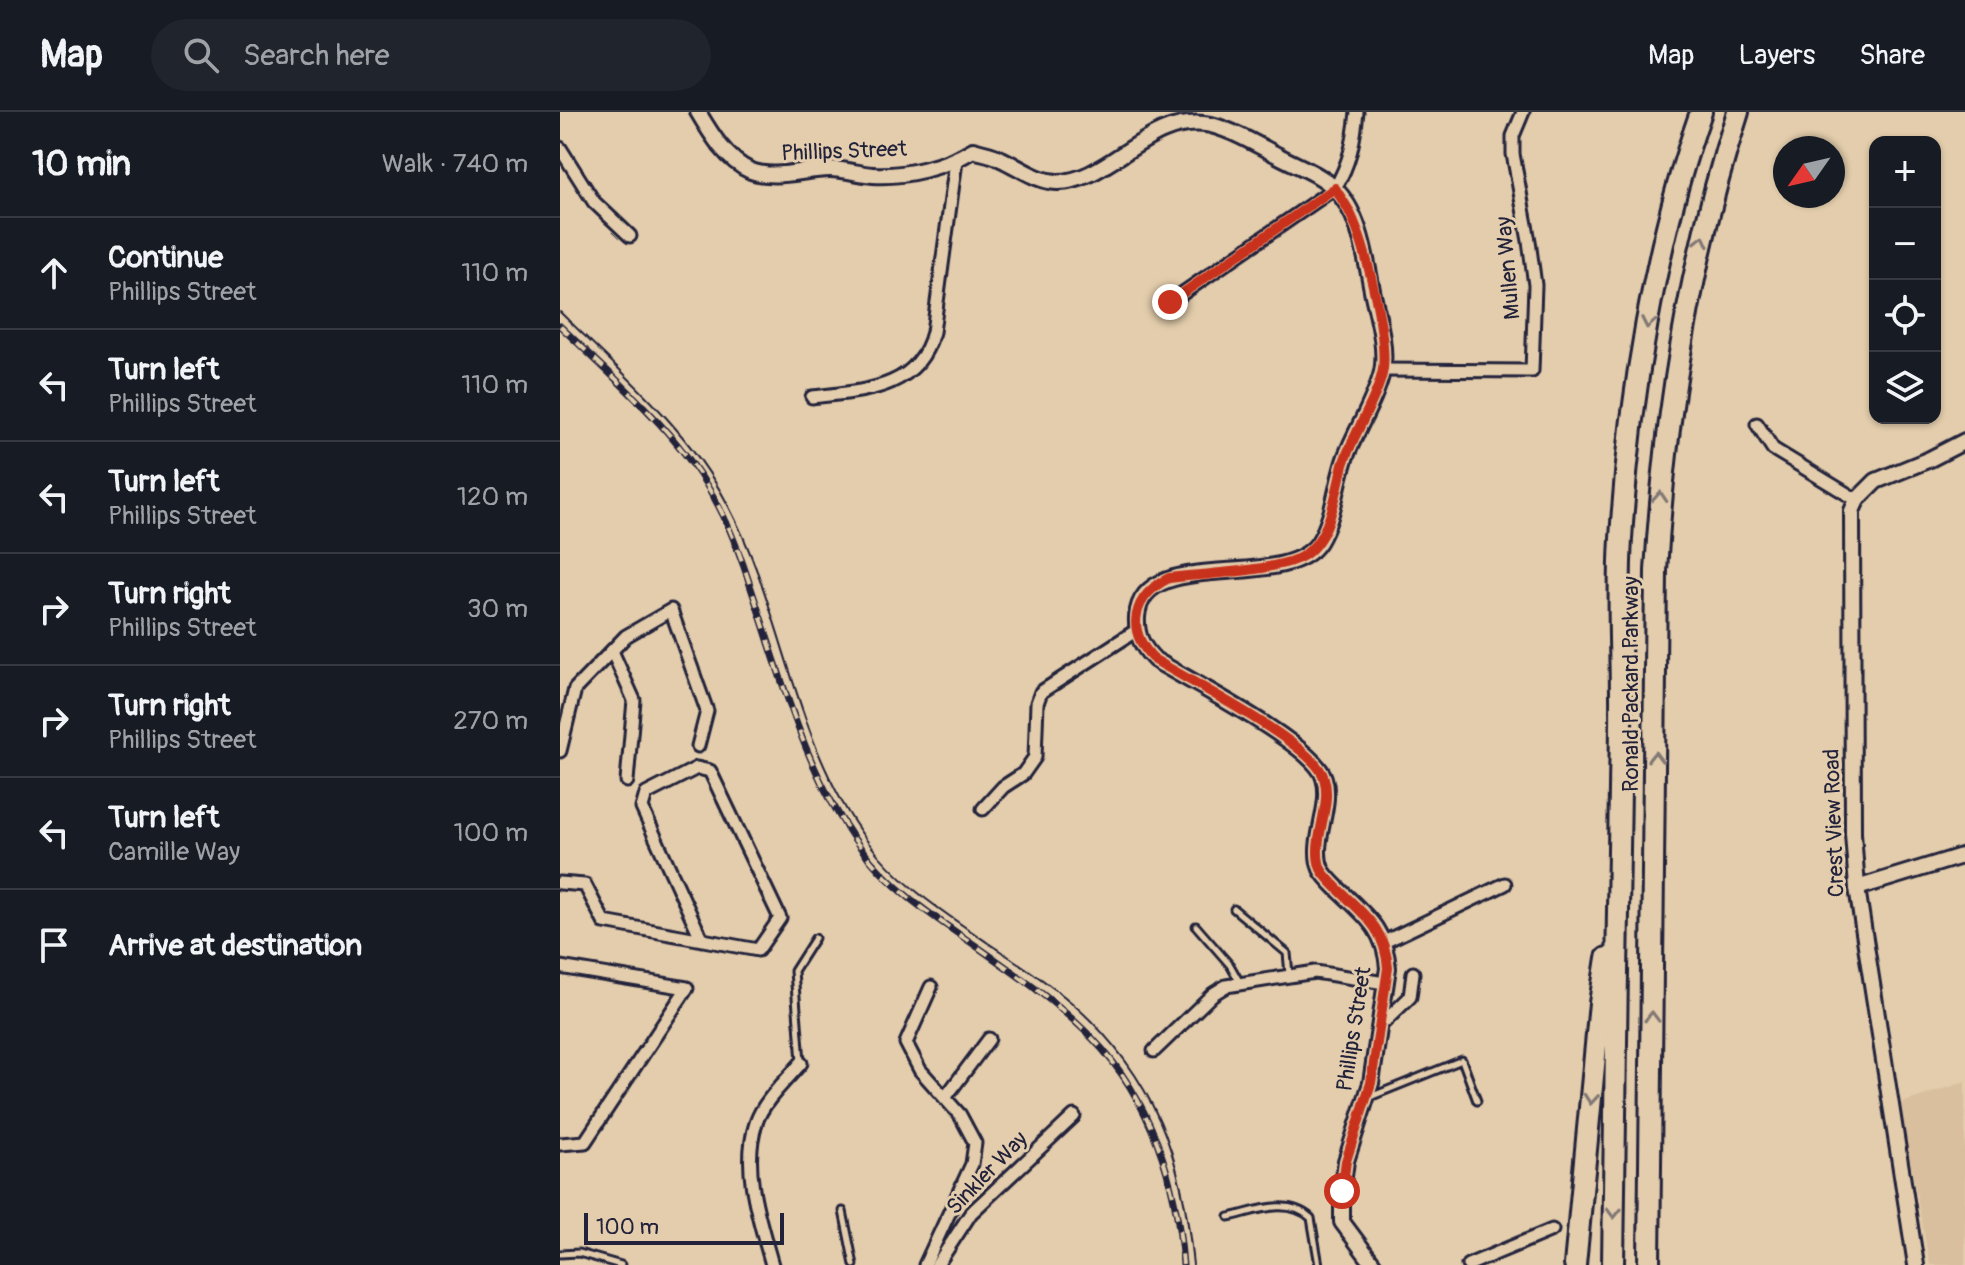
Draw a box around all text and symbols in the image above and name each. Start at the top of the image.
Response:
search box [151,19,711,91]
text: Map [40,31,103,79]
icon: search [179,33,223,77]
text: Search here [243,37,390,74]
text: Map [1648,38,1694,73]
text: Layers [1738,38,1815,73]
text: Share [1859,38,1925,73]
street label: Phillips Street [781,135,907,167]
north arrow [1773,136,1845,208]
map controls [1869,136,1941,424]
button: + [1869,136,1941,208]
text: 10 min [32,143,131,186]
text: Walk · 740 m [382,148,528,180]
button: − [1869,208,1941,280]
street label: Mullen Way [1490,215,1526,321]
one-way arrow [1693,235,1710,248]
text: Continue [108,239,223,276]
icon: ahead [32,251,76,295]
text: 110 m [461,257,528,289]
text: Phillips Street [108,276,257,308]
button: locate [1869,280,1941,352]
route end [1152,284,1188,320]
one-way arrow [1640,316,1657,330]
text: Turn left [108,351,219,388]
button: layers [1869,352,1941,424]
icon: left [32,363,76,407]
text: 110 m [461,369,528,401]
text: Phillips Street [108,388,257,420]
text: Turn left [108,463,219,500]
icon: left [32,475,76,519]
text: 120 m [457,481,528,513]
one-way arrow [1651,490,1668,503]
text: Phillips Street [108,500,257,532]
text: Turn right [108,575,231,612]
street label: Ronald Packard Parkway [1617,576,1645,792]
icon: right [32,587,76,631]
text: 30 m [467,593,528,625]
text: Phillips Street [108,612,257,644]
text: Turn right [108,687,231,724]
icon: right [32,699,76,743]
text: 270 m [453,705,528,737]
text: Phillips Street [108,724,257,756]
street label: Crest View Road [1817,748,1851,898]
one-way arrow [1646,750,1664,763]
text: Turn left [108,799,219,836]
icon: left [32,811,76,855]
text: 100 m [454,817,528,849]
text: Camille Way [108,836,240,868]
icon: arrive [32,923,76,967]
text: Arrive at destination [108,927,362,964]
street label: Phillips Street [1330,965,1378,1093]
one-way arrow [1644,1010,1661,1023]
one-way arrow [1583,1093,1600,1106]
street label: Sinkler Way [940,1125,1034,1221]
route start [1324,1173,1360,1209]
one-way arrow [1605,1207,1623,1220]
scale bar [584,1209,784,1245]
text: 100 m [596,1213,659,1241]

